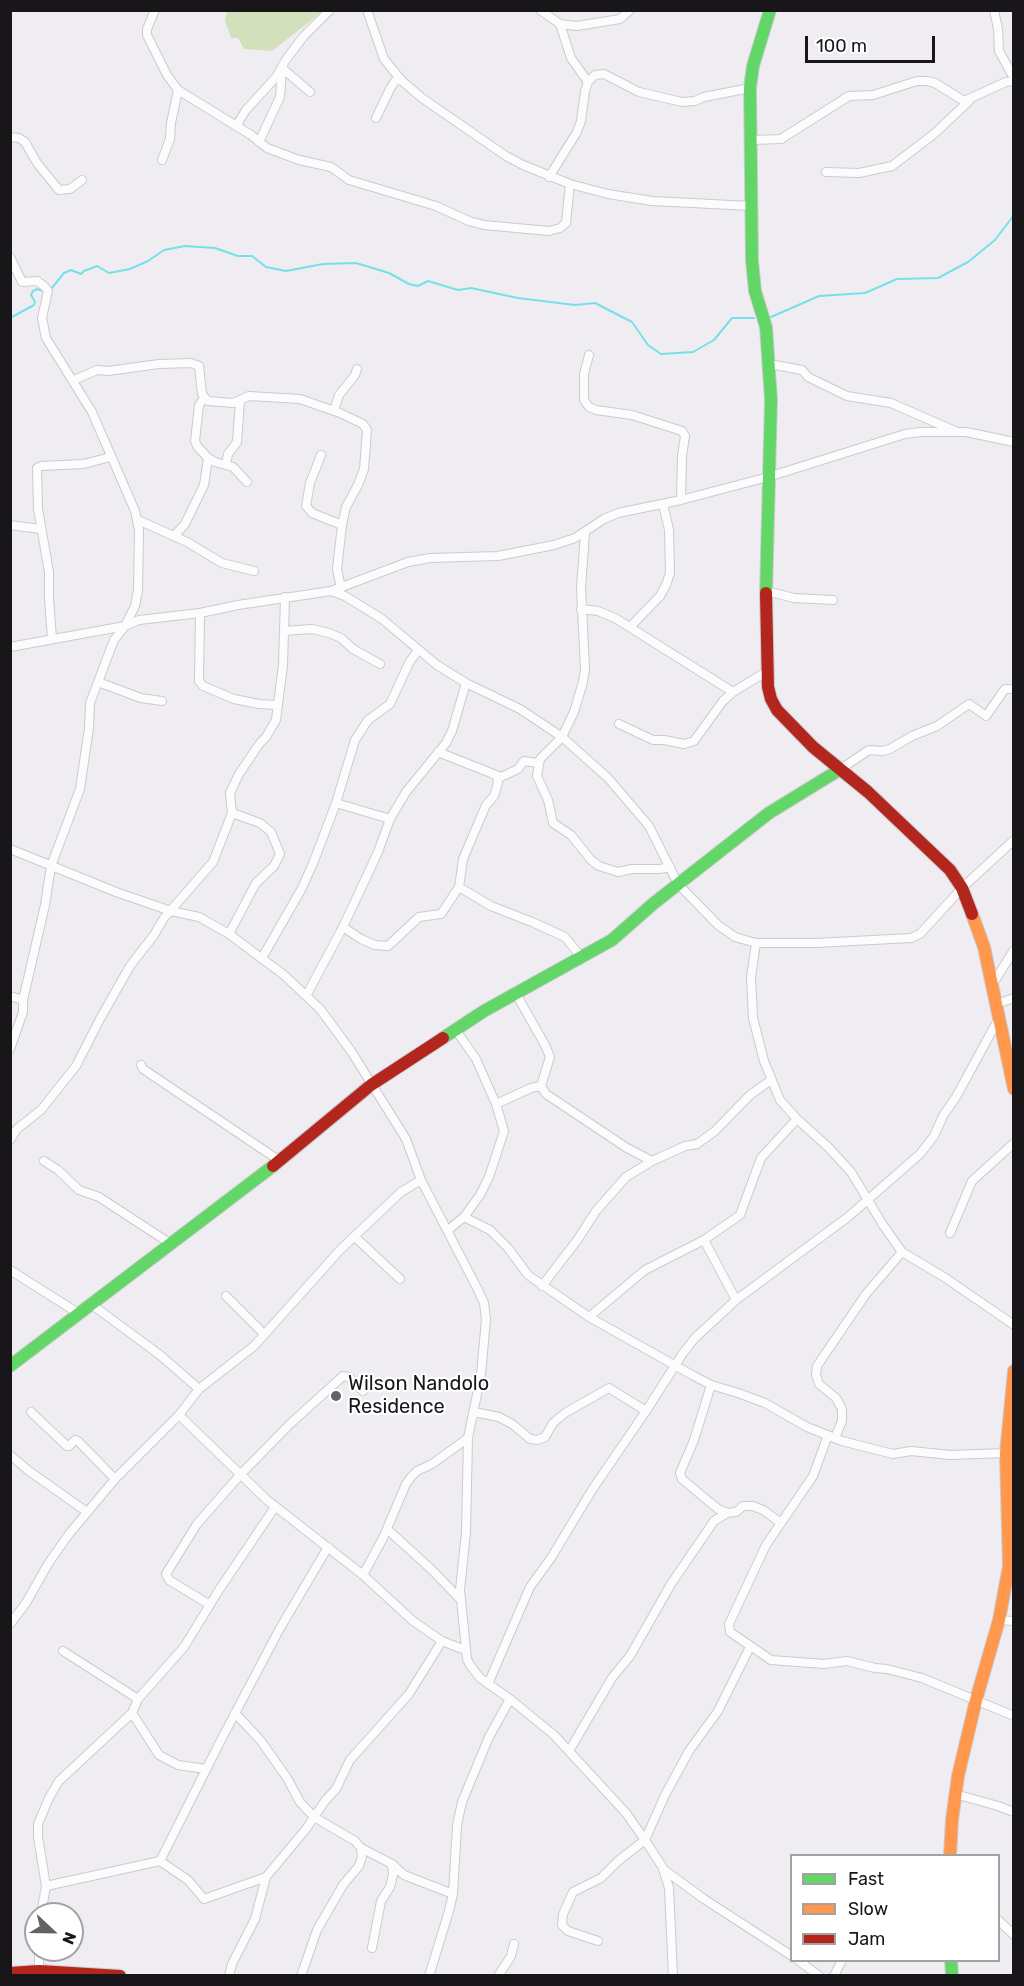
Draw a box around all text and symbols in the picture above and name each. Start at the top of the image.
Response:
scale bar [808,24,938,62]
text: 100 m [816,35,867,57]
place label: Wilson Nandolo Residence [348,1372,489,1419]
marker: Wilson Nandolo Residence [329,1389,343,1403]
legend [790,1854,1000,1962]
text: Fast [848,1868,884,1890]
text: Slow [848,1898,888,1920]
north arrow [24,1902,84,1962]
text: Jam [848,1928,885,1950]
text: N [58,1929,80,1947]

